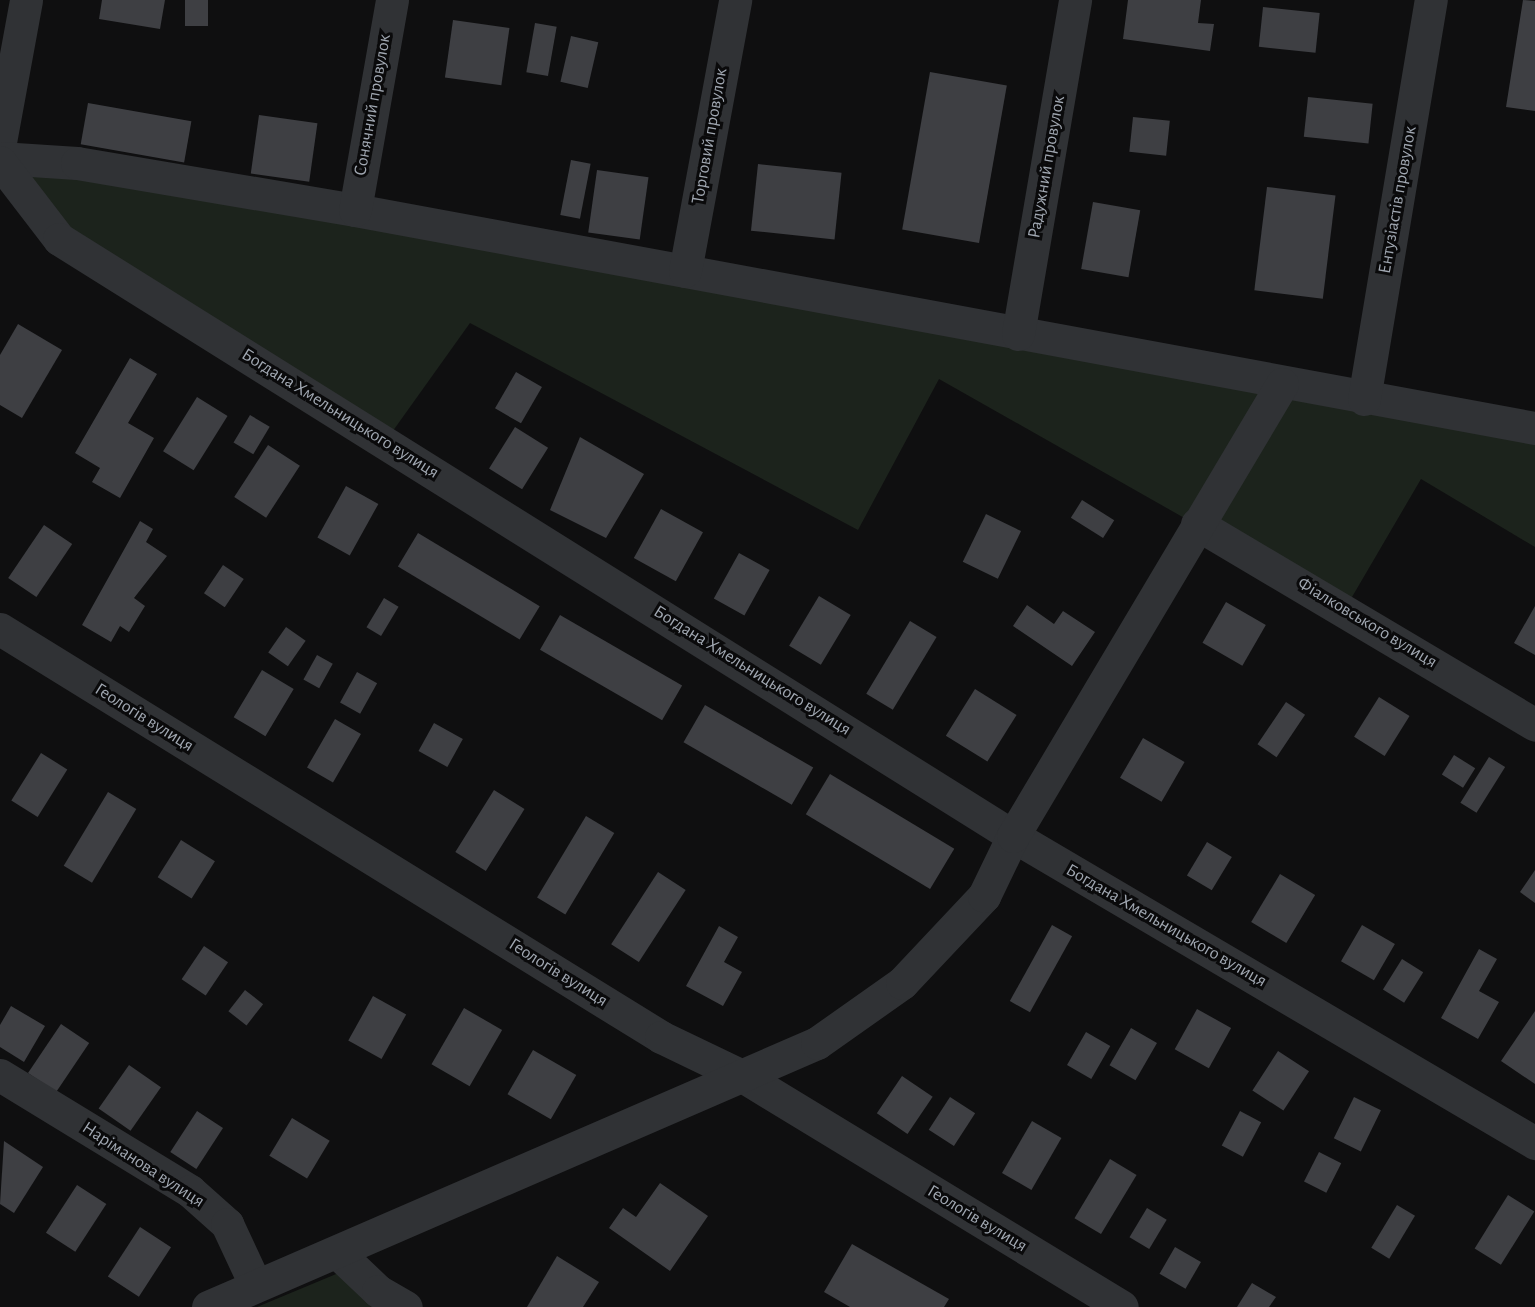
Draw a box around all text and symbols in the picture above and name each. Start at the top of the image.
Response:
street label: Сонячний провулок [350,32,396,178]
street label: Торговий провулок [687,67,733,205]
street label: Радужний провулок [1024,94,1070,240]
street label: Ентузіастів провулок [1374,124,1422,276]
street label: Богдана Хмельницького вулиця [237,344,443,484]
street label: Фіалковського вулиця [1293,573,1441,673]
street label: Богдана Хмельницького вулиця [649,601,855,741]
street label: Геологів вулиця [91,679,197,757]
street label: Богдана Хмельницького вулиця [1062,859,1270,993]
street label: Геологів вулиця [505,934,611,1012]
street label: Наріманова вулиця [78,1117,208,1213]
street label: Геологів вулиця [923,1181,1031,1257]

